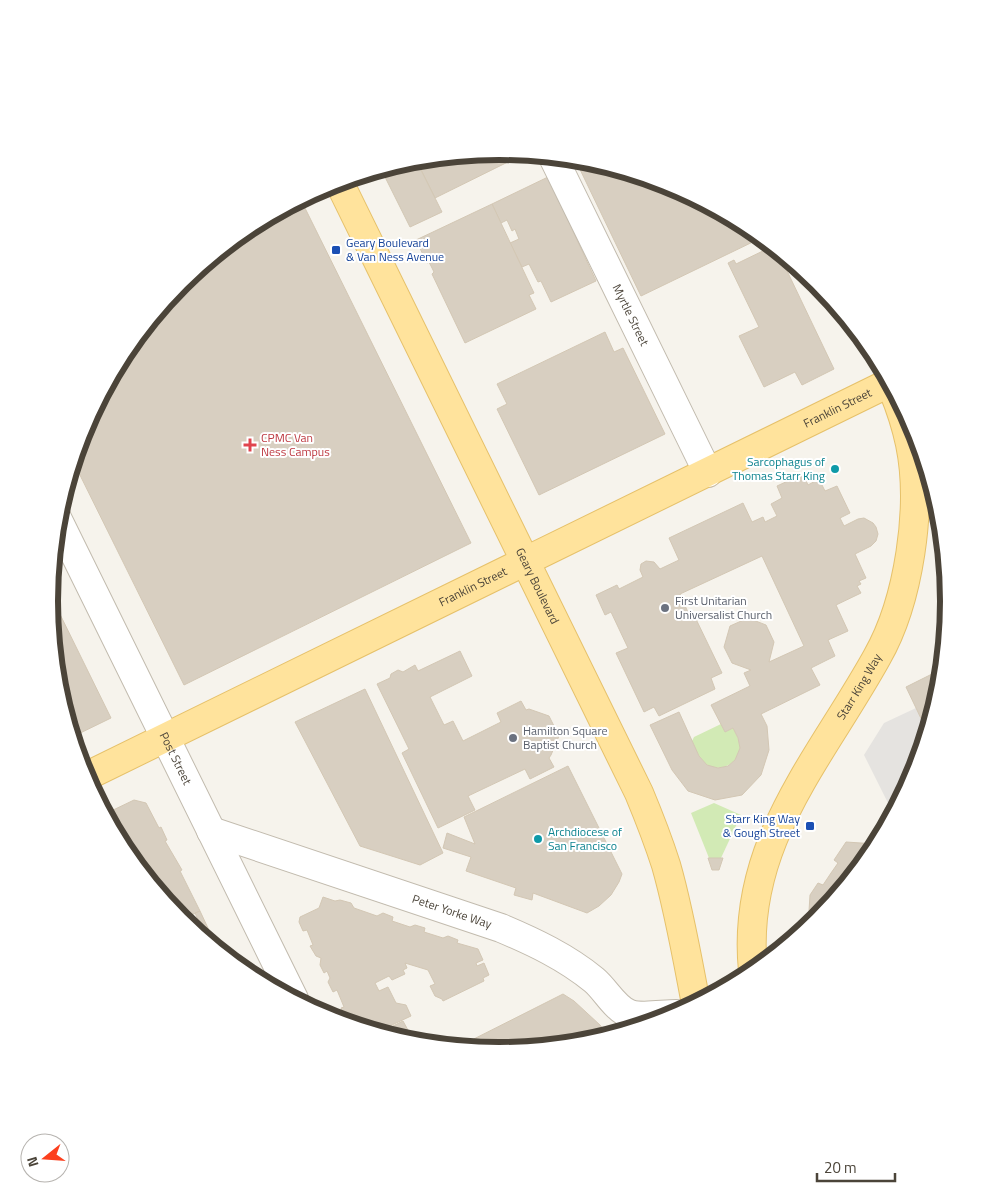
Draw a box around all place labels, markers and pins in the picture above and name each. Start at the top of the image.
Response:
place label: Geary Boulevard & Van Ness Avenue [346,233,444,266]
marker: Geary Boulevard & Van Ness Avenue [330,244,342,256]
place label: CPMC Van Ness Campus [261,428,330,461]
marker: CPMC Van Ness Campus [243,438,257,452]
place label: Sarcophagus of Thomas Starr King [732,452,825,485]
marker: Sarcophagus of Thomas Starr King [829,463,841,475]
place label: First Unitarian Universalist Church [675,591,772,624]
marker: First Unitarian Universalist Church [659,602,671,614]
place label: Hamilton Square Baptist Church [523,721,607,754]
marker: Hamilton Square Baptist Church [507,732,519,744]
place label: Starr King Way & Gough Street [723,809,801,842]
marker: Starr King Way & Gough Street [804,820,816,832]
place label: Archdiocese of San Francisco [548,822,622,855]
marker: Archdiocese of San Francisco [532,833,544,845]

